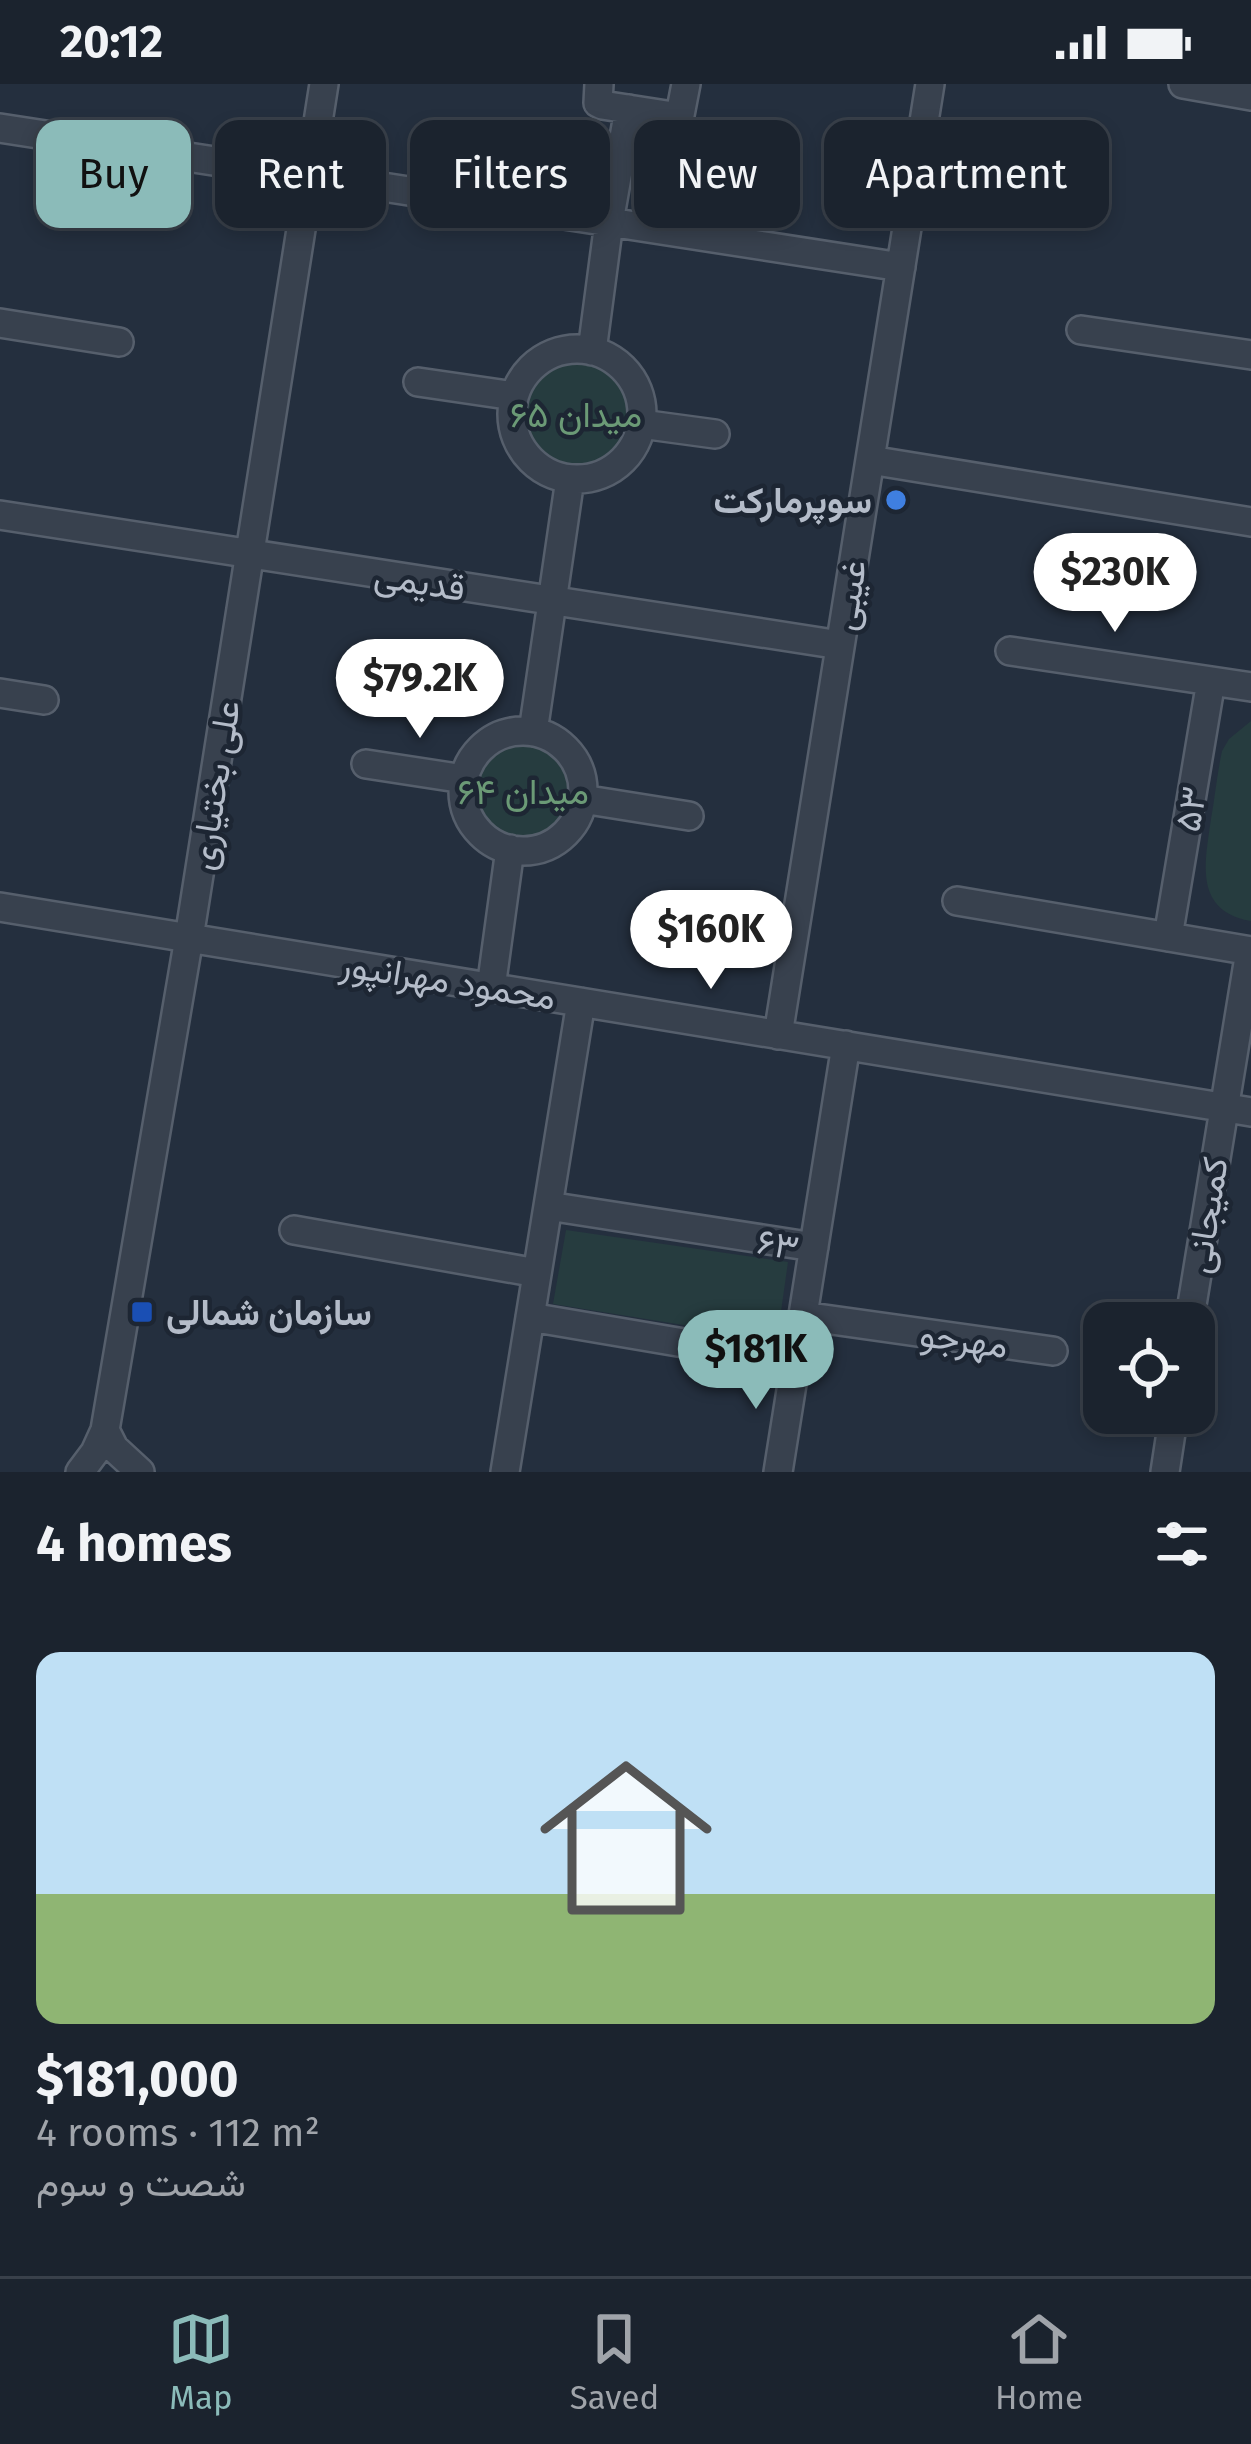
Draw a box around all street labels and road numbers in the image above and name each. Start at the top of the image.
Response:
street label: قدیمی [371,553,468,611]
street label: غیبی [822,557,876,634]
street label: علی بختیاری [180,697,250,873]
street label: ۵۳ [1166,784,1216,835]
street label: محمود مهرانپور [336,942,559,1022]
street label: کمیجانی [1176,1154,1238,1277]
street label: ۶۳ [753,1219,803,1271]
street label: مهرجو [917,1312,1011,1368]

